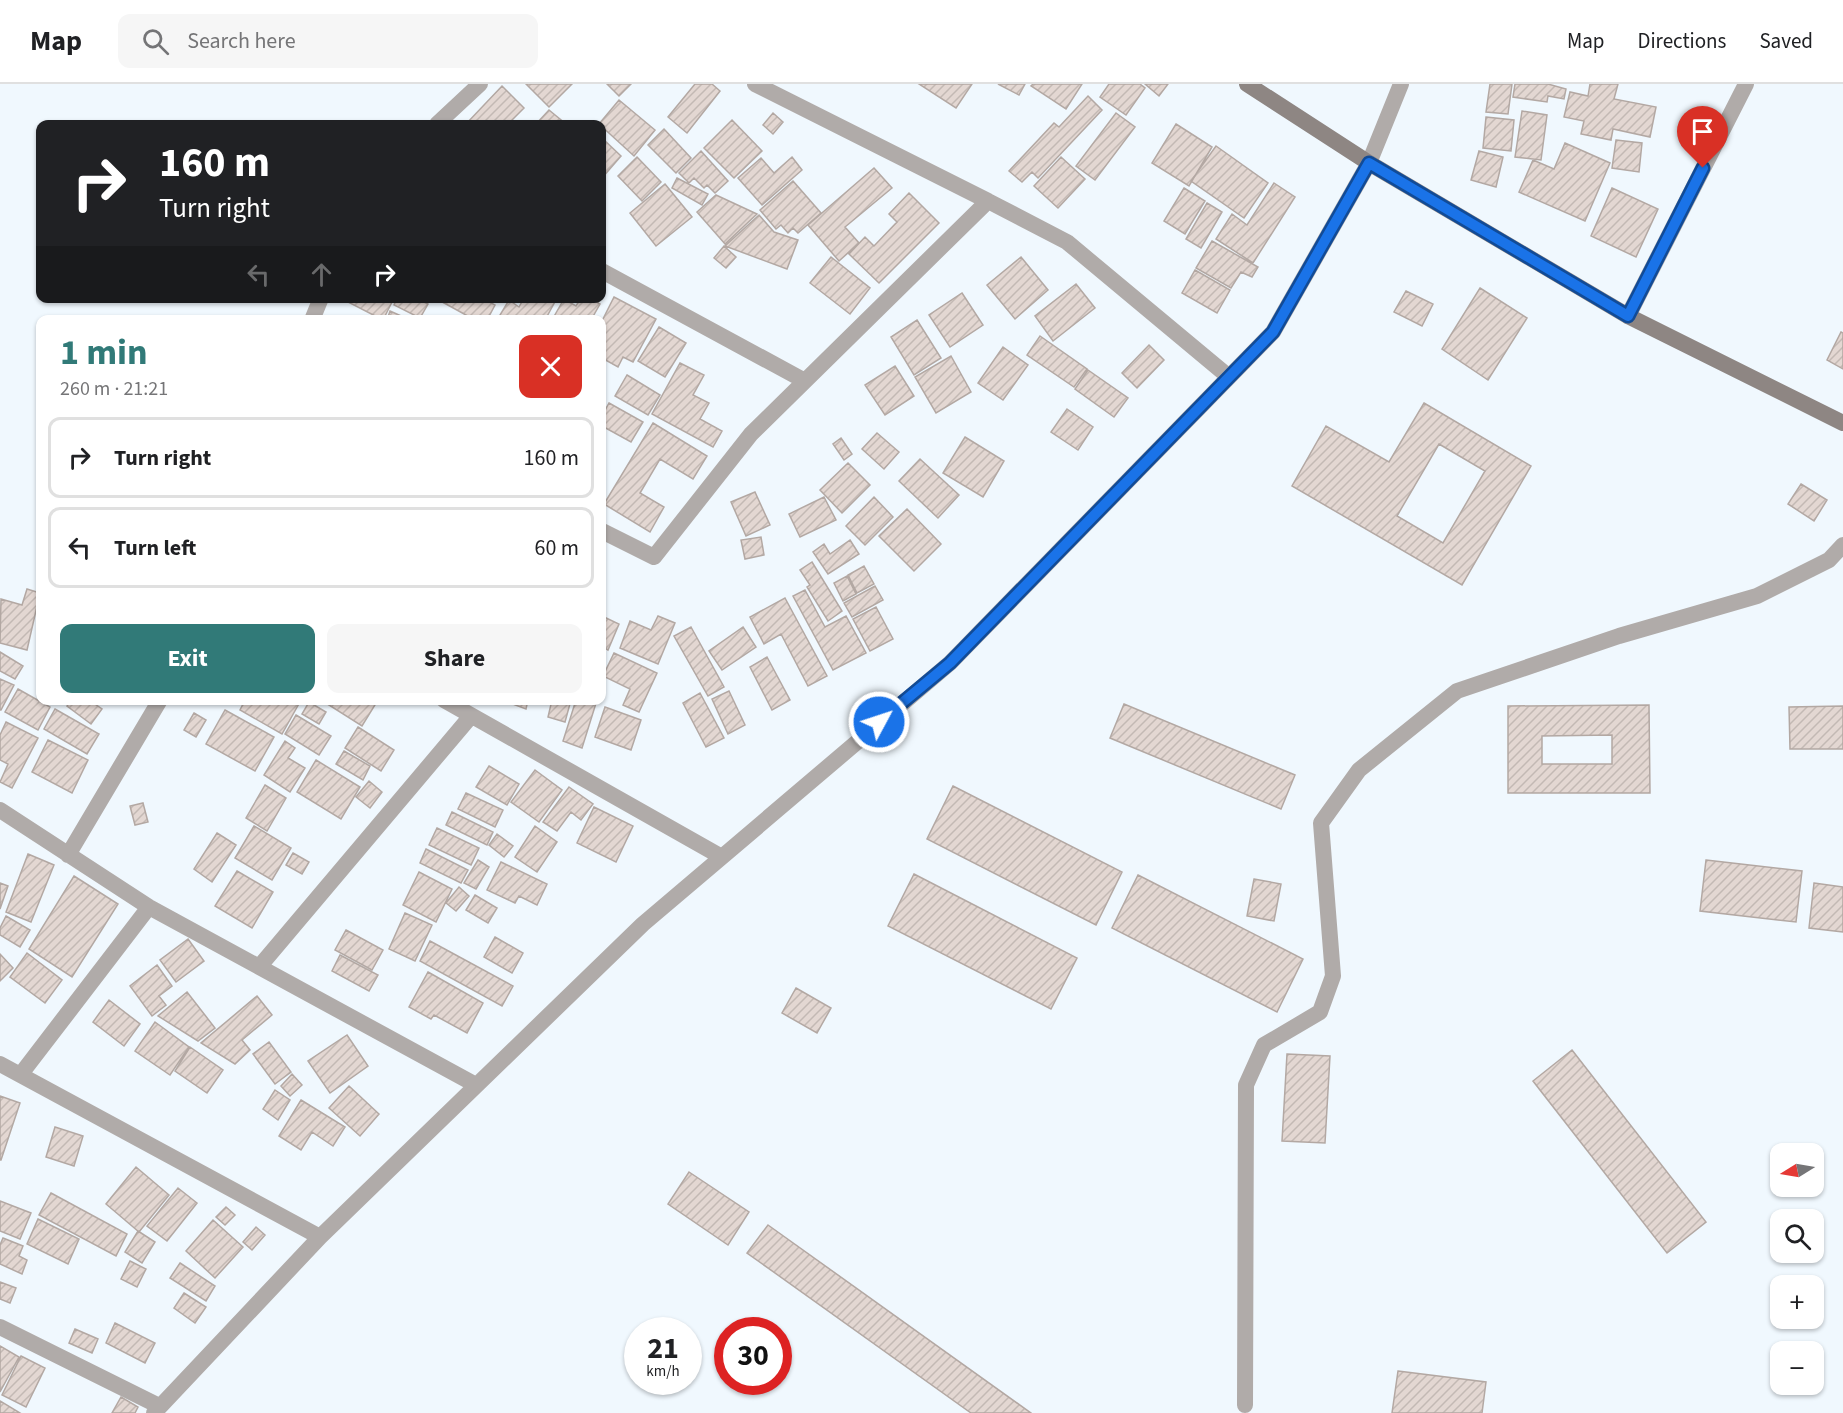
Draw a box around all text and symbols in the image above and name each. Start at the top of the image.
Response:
search box [118,14,538,68]
text: Map [30,21,82,61]
icon: search [139,25,172,58]
text: Search here [187,25,296,57]
text: Map [1567,26,1605,56]
text: Directions [1638,26,1726,56]
text: Saved [1759,26,1813,56]
pin [1677,106,1728,168]
icon: arrive [1686,115,1719,148]
text: 160 m [159,133,270,193]
icon: right [60,144,138,222]
text: Turn right [159,189,270,228]
icon: left [242,258,275,291]
icon: ahead [305,258,338,291]
icon: right [368,258,401,291]
text: 1 min [60,327,148,378]
button: close [519,335,582,398]
text: 260 m · 21:21 [60,375,168,403]
icon: right [63,441,96,474]
text: Turn right [114,442,211,474]
text: 160 m [524,442,579,474]
icon: left [63,531,96,564]
text: Turn left [114,532,196,564]
text: 60 m [534,532,579,564]
button: Exit [60,624,315,693]
button: Share [327,624,582,693]
position arrow [847,690,911,754]
north arrow [1770,1143,1824,1197]
map controls [1770,1143,1824,1395]
button: search [1770,1209,1824,1263]
button: + [1770,1275,1824,1329]
speed limit sign: 30 [714,1317,792,1395]
text: 21 [647,1327,679,1370]
button: − [1770,1341,1824,1395]
text: km/h [646,1361,680,1382]

